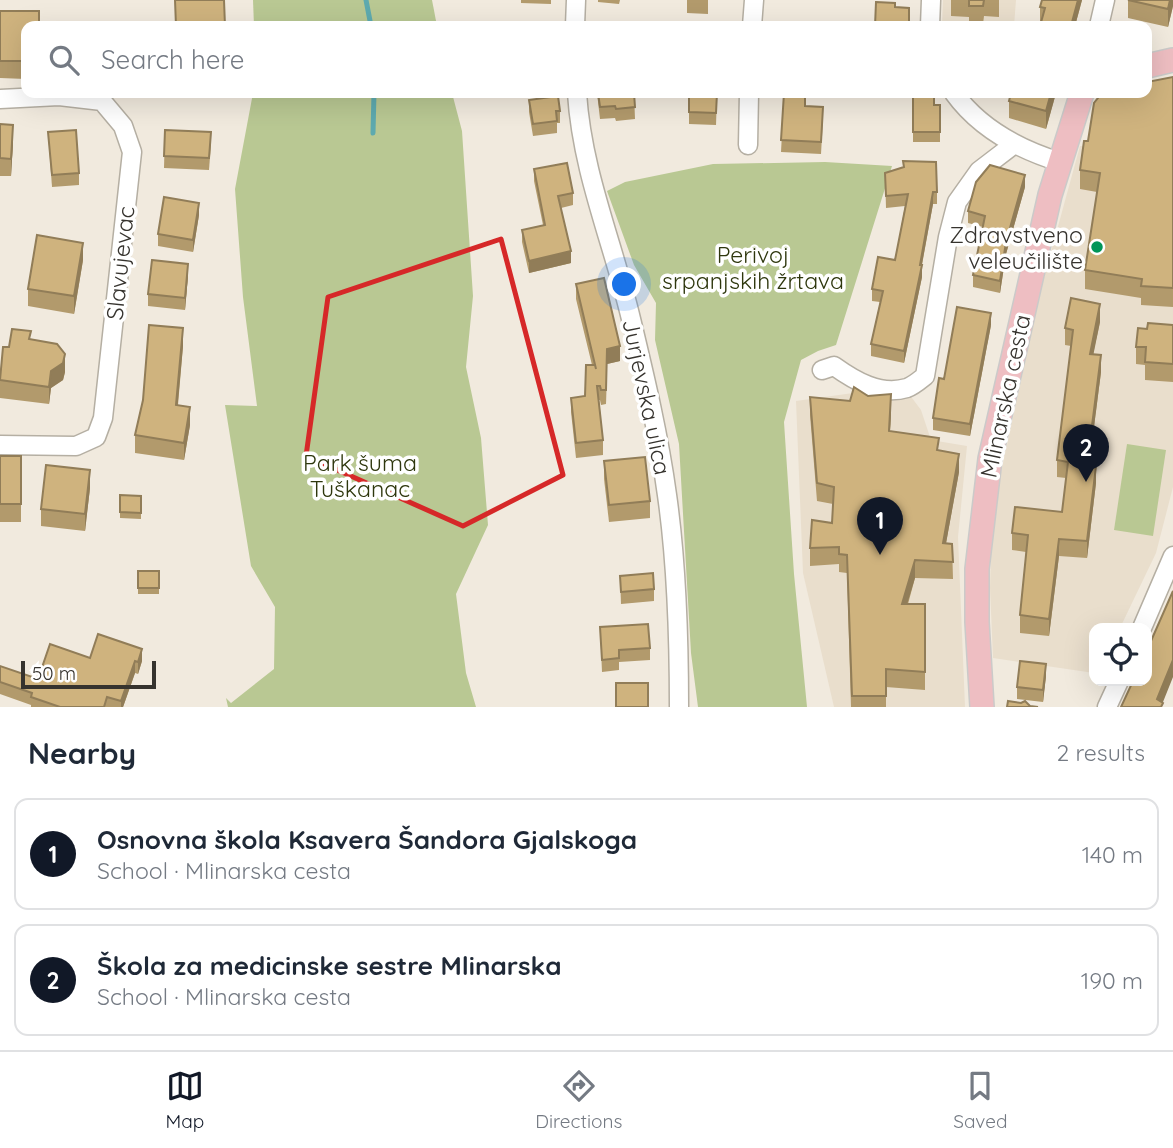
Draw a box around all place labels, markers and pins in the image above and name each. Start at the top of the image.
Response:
place label: Zdravstveno veleučilište [949,220,1083,275]
marker: Zdravstveno veleučilište [1089,239,1105,255]
pin: 2 [1063,424,1109,482]
pin: 1 [857,497,903,555]

